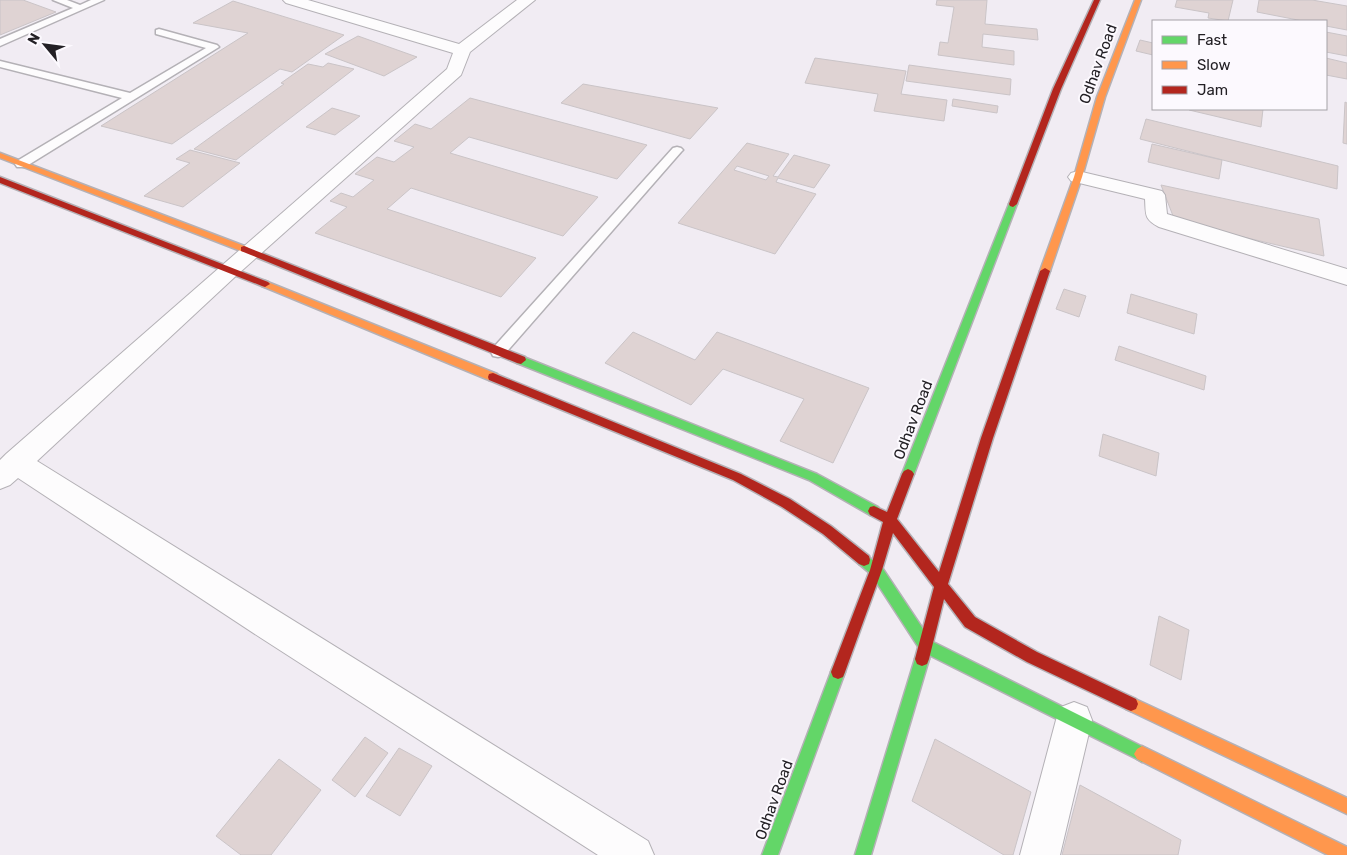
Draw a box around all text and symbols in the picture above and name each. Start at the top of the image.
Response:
north arrow [20,20,70,70]
legend [1152,20,1327,110]
street label: Odhav Road [1075,22,1121,106]
text: N [24,30,44,47]
text: Fast [1197,31,1227,49]
text: Slow [1197,56,1230,74]
text: Jam [1197,81,1228,99]
street label: Odhav Road [890,378,936,462]
street label: Odhav Road [751,758,797,842]

